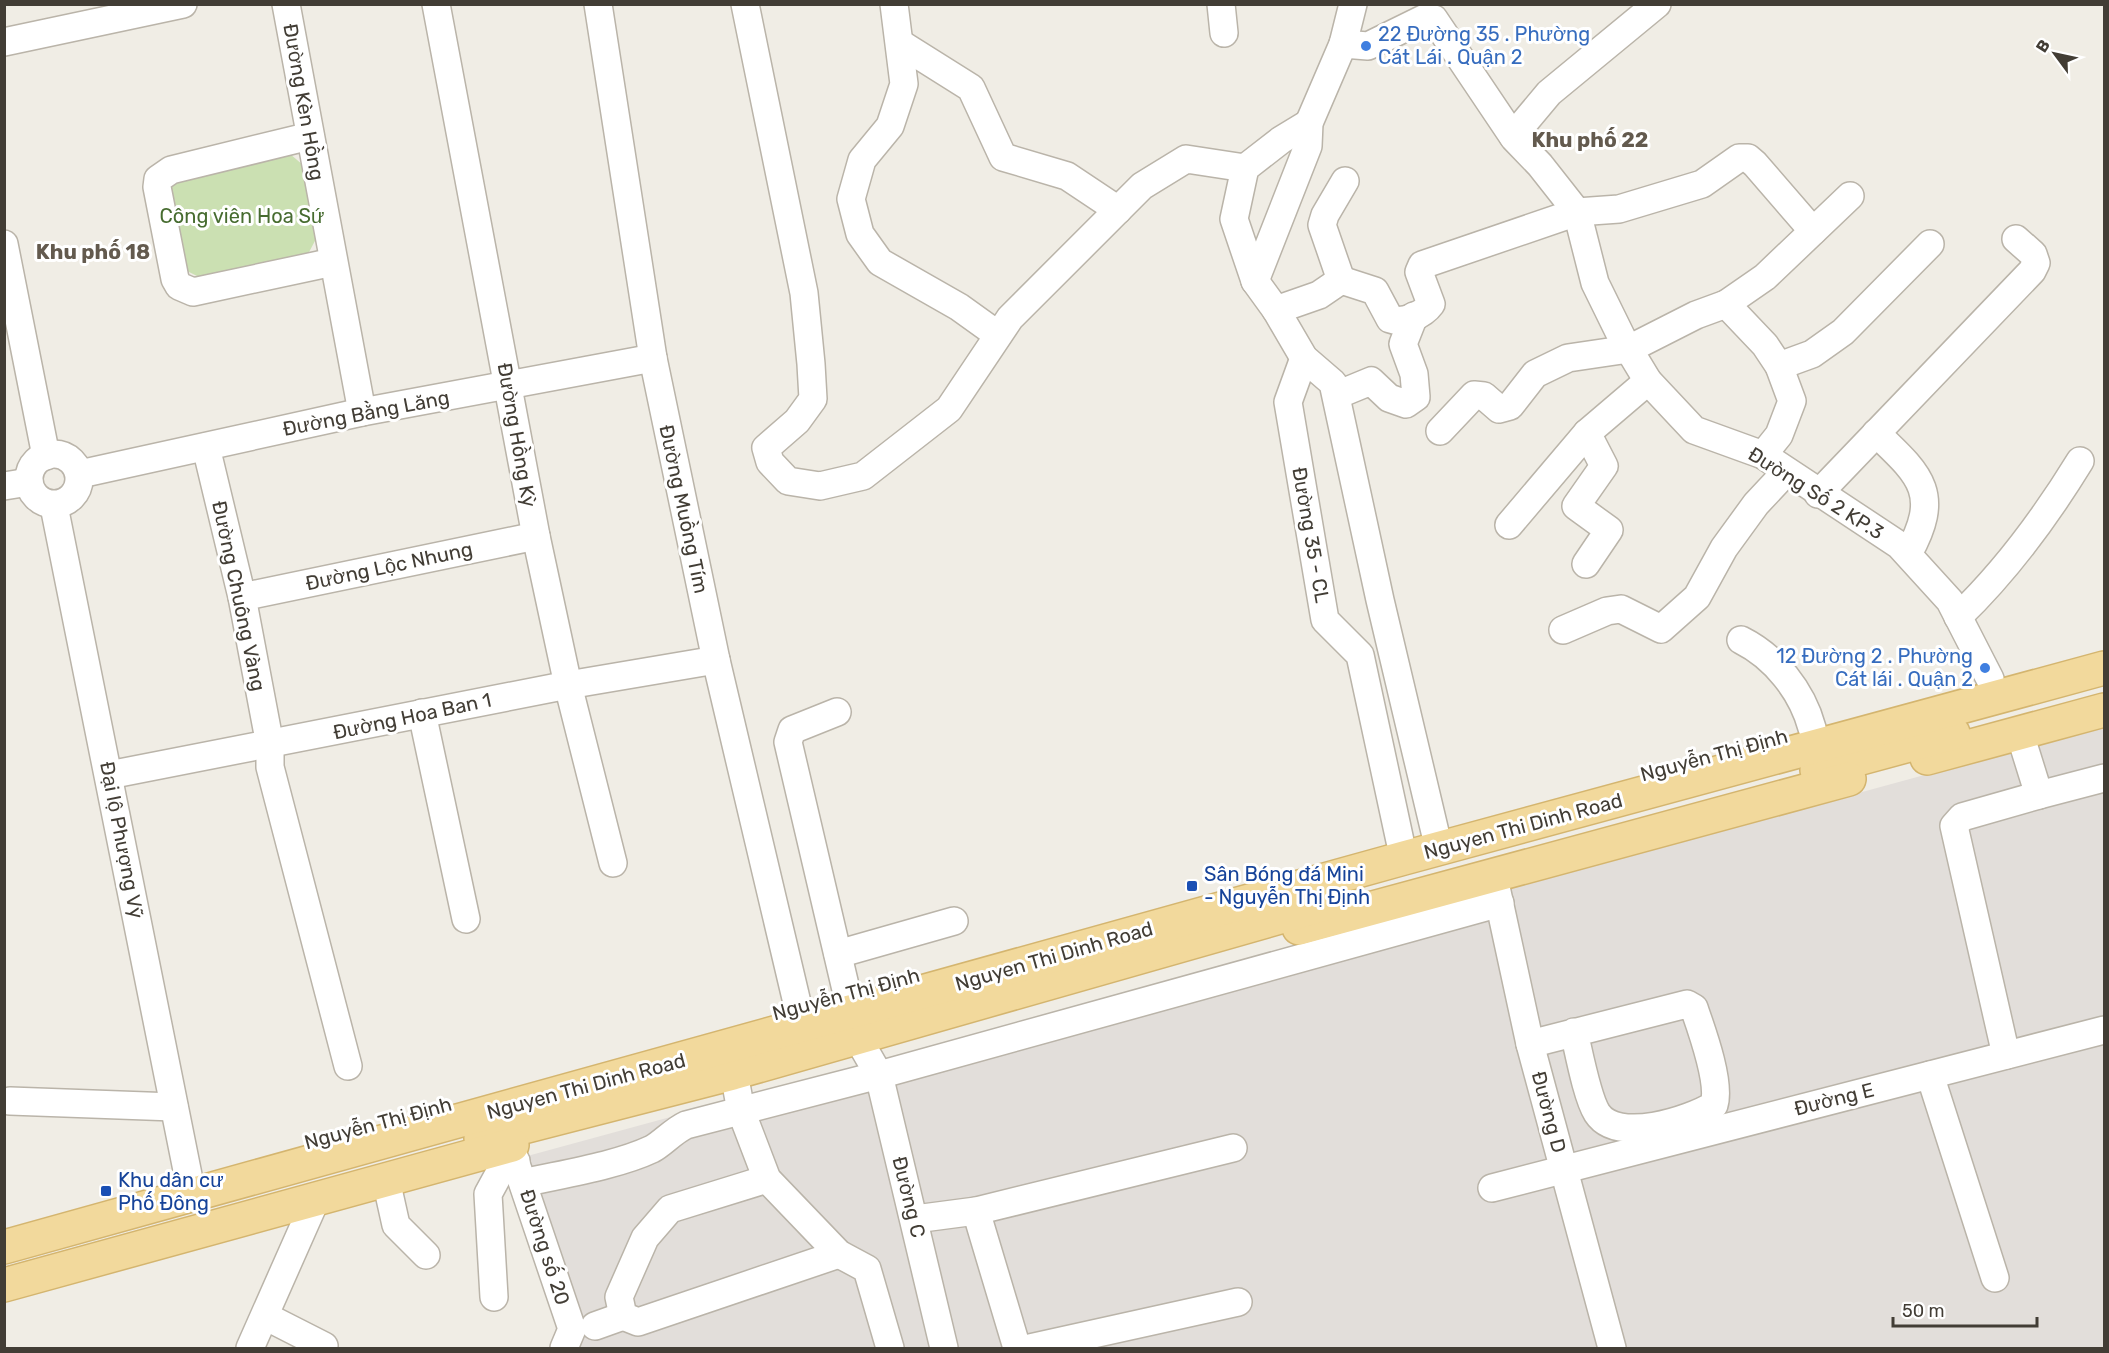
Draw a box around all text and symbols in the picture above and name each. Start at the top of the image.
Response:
street label: Đường Kèn Hồng [278,22,330,182]
place label: 22 Đường 35 . Phường Cát Lái . Quận 2 [1378,22,1590,69]
north arrow [2025,24,2085,84]
text: B [2032,36,2054,56]
marker: 22 Đường 35 . Phường Cát Lái . Quận 2 [1359,39,1373,53]
district label: Khu phố 22 [1531,127,1649,152]
park label: Công viên Hoa Sứ [160,204,324,228]
district label: Khu phố 18 [36,239,150,264]
street label: Đường Hồng Kỳ [492,361,542,509]
street label: Đường Bằng Lăng [281,385,451,441]
street label: Đường Muồng Tím [654,423,714,595]
street label: Đường Số 2 KP.3 [1744,441,1888,544]
street label: Đường 35 - CL [1287,465,1335,605]
street label: Đường Chuông Vàng [207,499,271,693]
street label: Đường Lộc Nhung [303,537,475,595]
place label: 12 Đường 2 . Phường Cát lái . Quận 2 [1776,644,1973,691]
marker: 12 Đường 2 . Phường Cát lái . Quận 2 [1978,661,1992,675]
street label: Đường Hoa Ban 1 [331,688,493,744]
street label: Nguyễn Thị Định [1638,724,1790,786]
street label: Đại lộ Phượng Vỹ [95,759,149,921]
street label: Nguyen Thi Dinh Road [1421,788,1625,864]
place label: Sân Bóng đá Mini - Nguyễn Thị Định [1204,862,1370,909]
marker: Sân Bóng đá Mini - Nguyễn Thị Định [1185,879,1199,893]
street label: Nguyen Thi Dinh Road [952,916,1156,996]
street label: Nguyễn Thị Định [770,963,922,1025]
street label: Nguyen Thi Dinh Road [484,1048,688,1124]
street label: Đường D [1527,1069,1571,1155]
street label: Đường E [1792,1077,1876,1121]
street label: Nguyễn Thị Định [302,1092,454,1154]
street label: Đường C [887,1154,931,1240]
place label: Khu dân cư Phố Đông [118,1168,224,1215]
marker: Khu dân cư Phố Đông [99,1184,113,1198]
street label: Đường số 20 [515,1186,575,1308]
scale bar [1893,1290,2037,1328]
text: 50 m [1902,1300,1945,1322]

